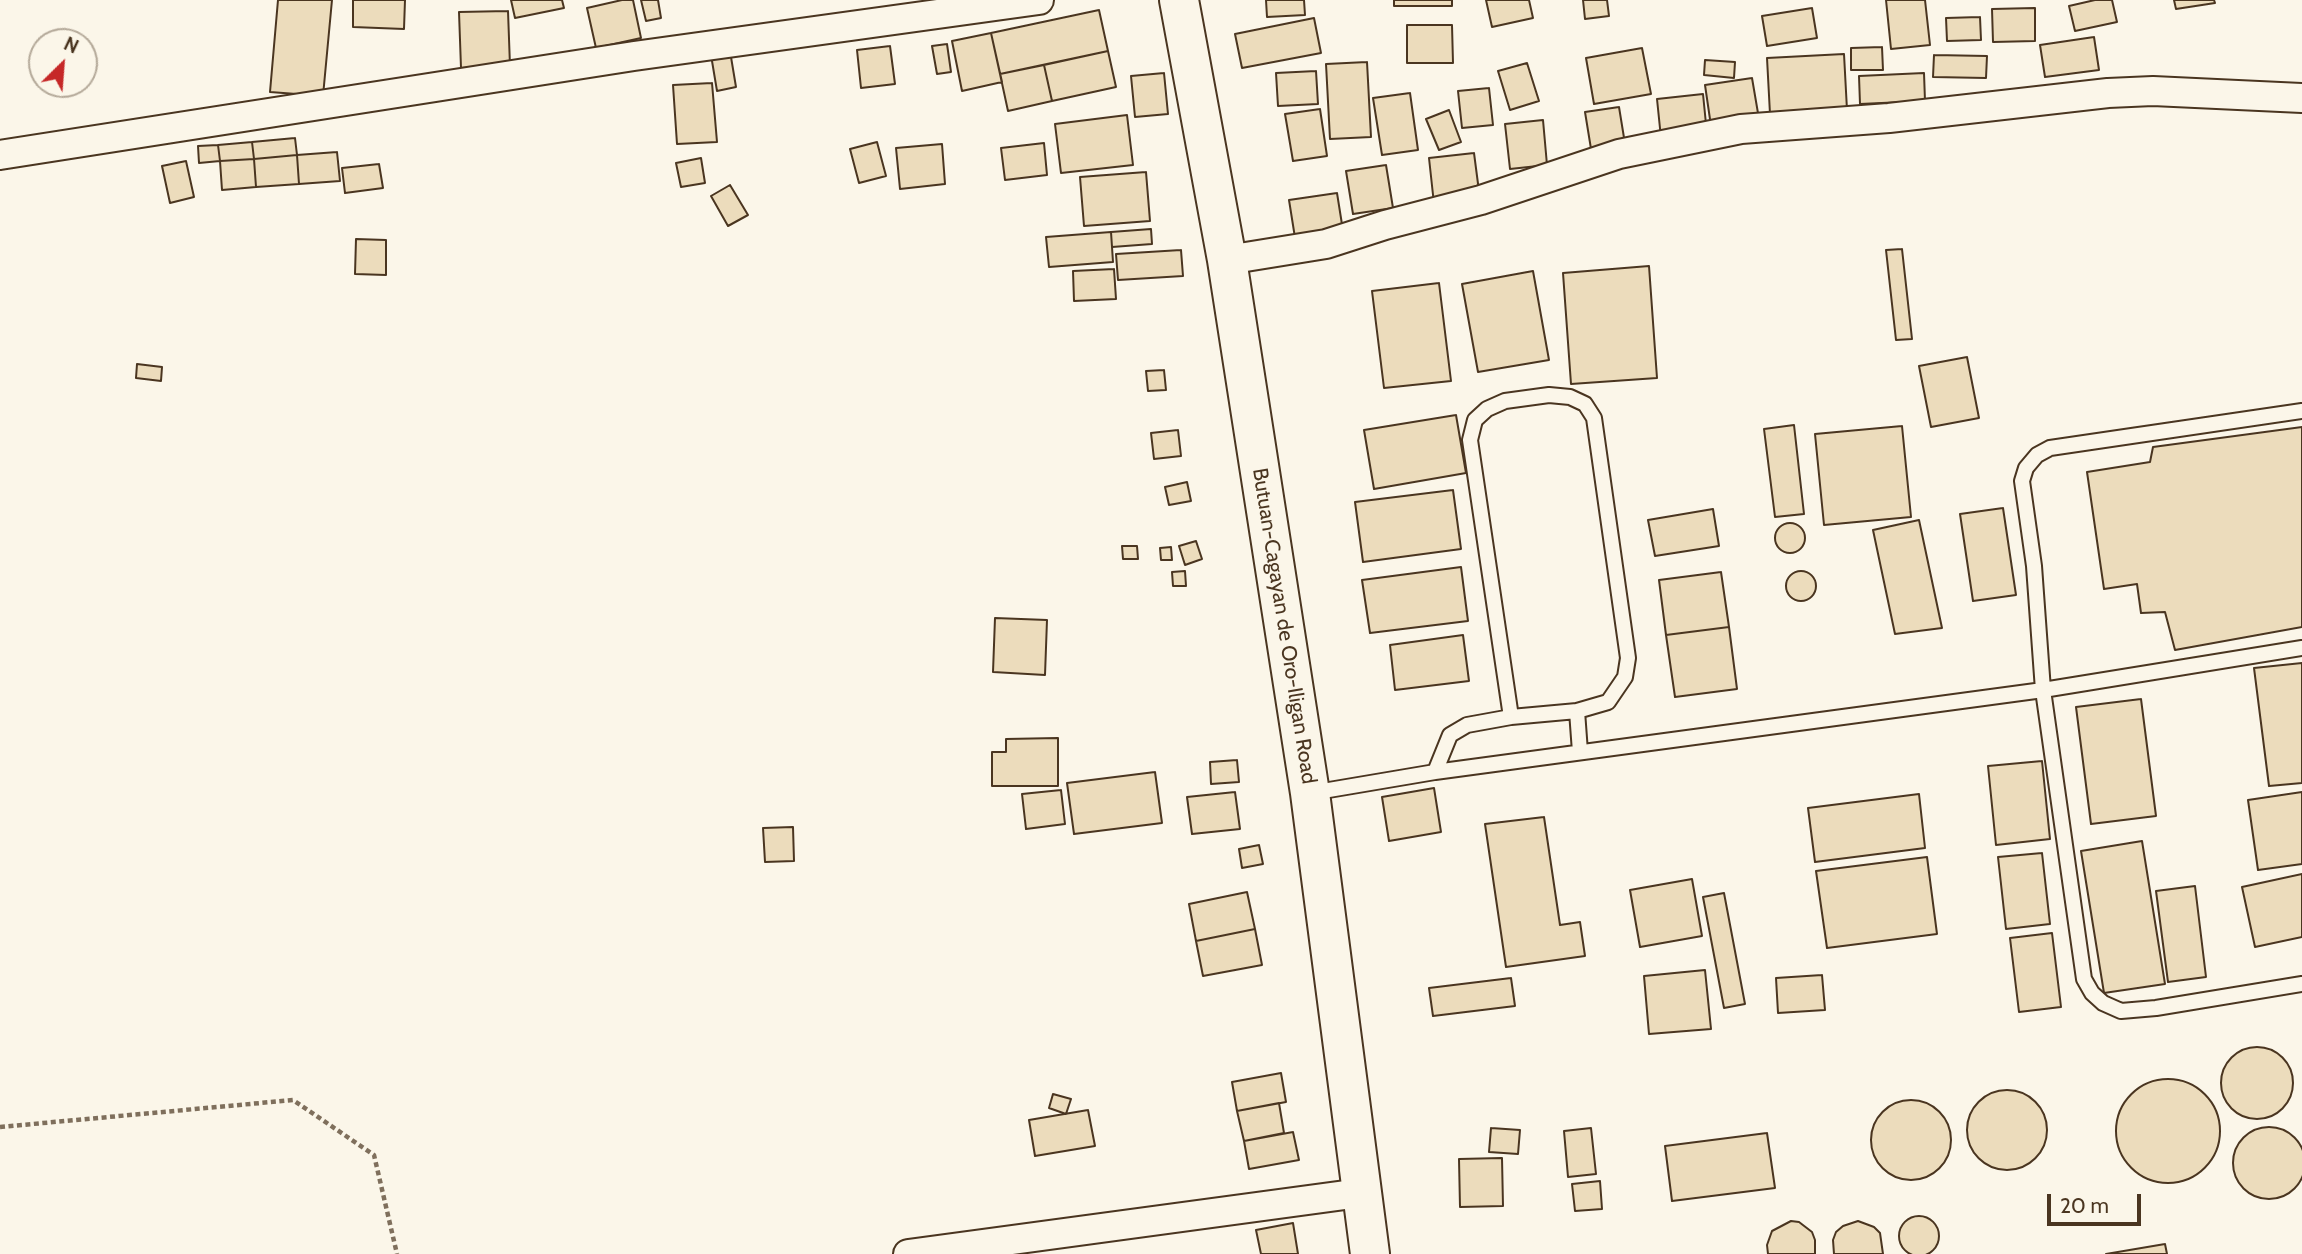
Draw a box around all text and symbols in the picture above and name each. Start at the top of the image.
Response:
north arrow [28,28,98,98]
text: N [60,32,82,59]
street label: Butuan-Cagayan de Oro-Iligan Road [1247,466,1321,786]
scale bar [2050,1180,2144,1224]
text: 20 m [2060,1193,2109,1218]

